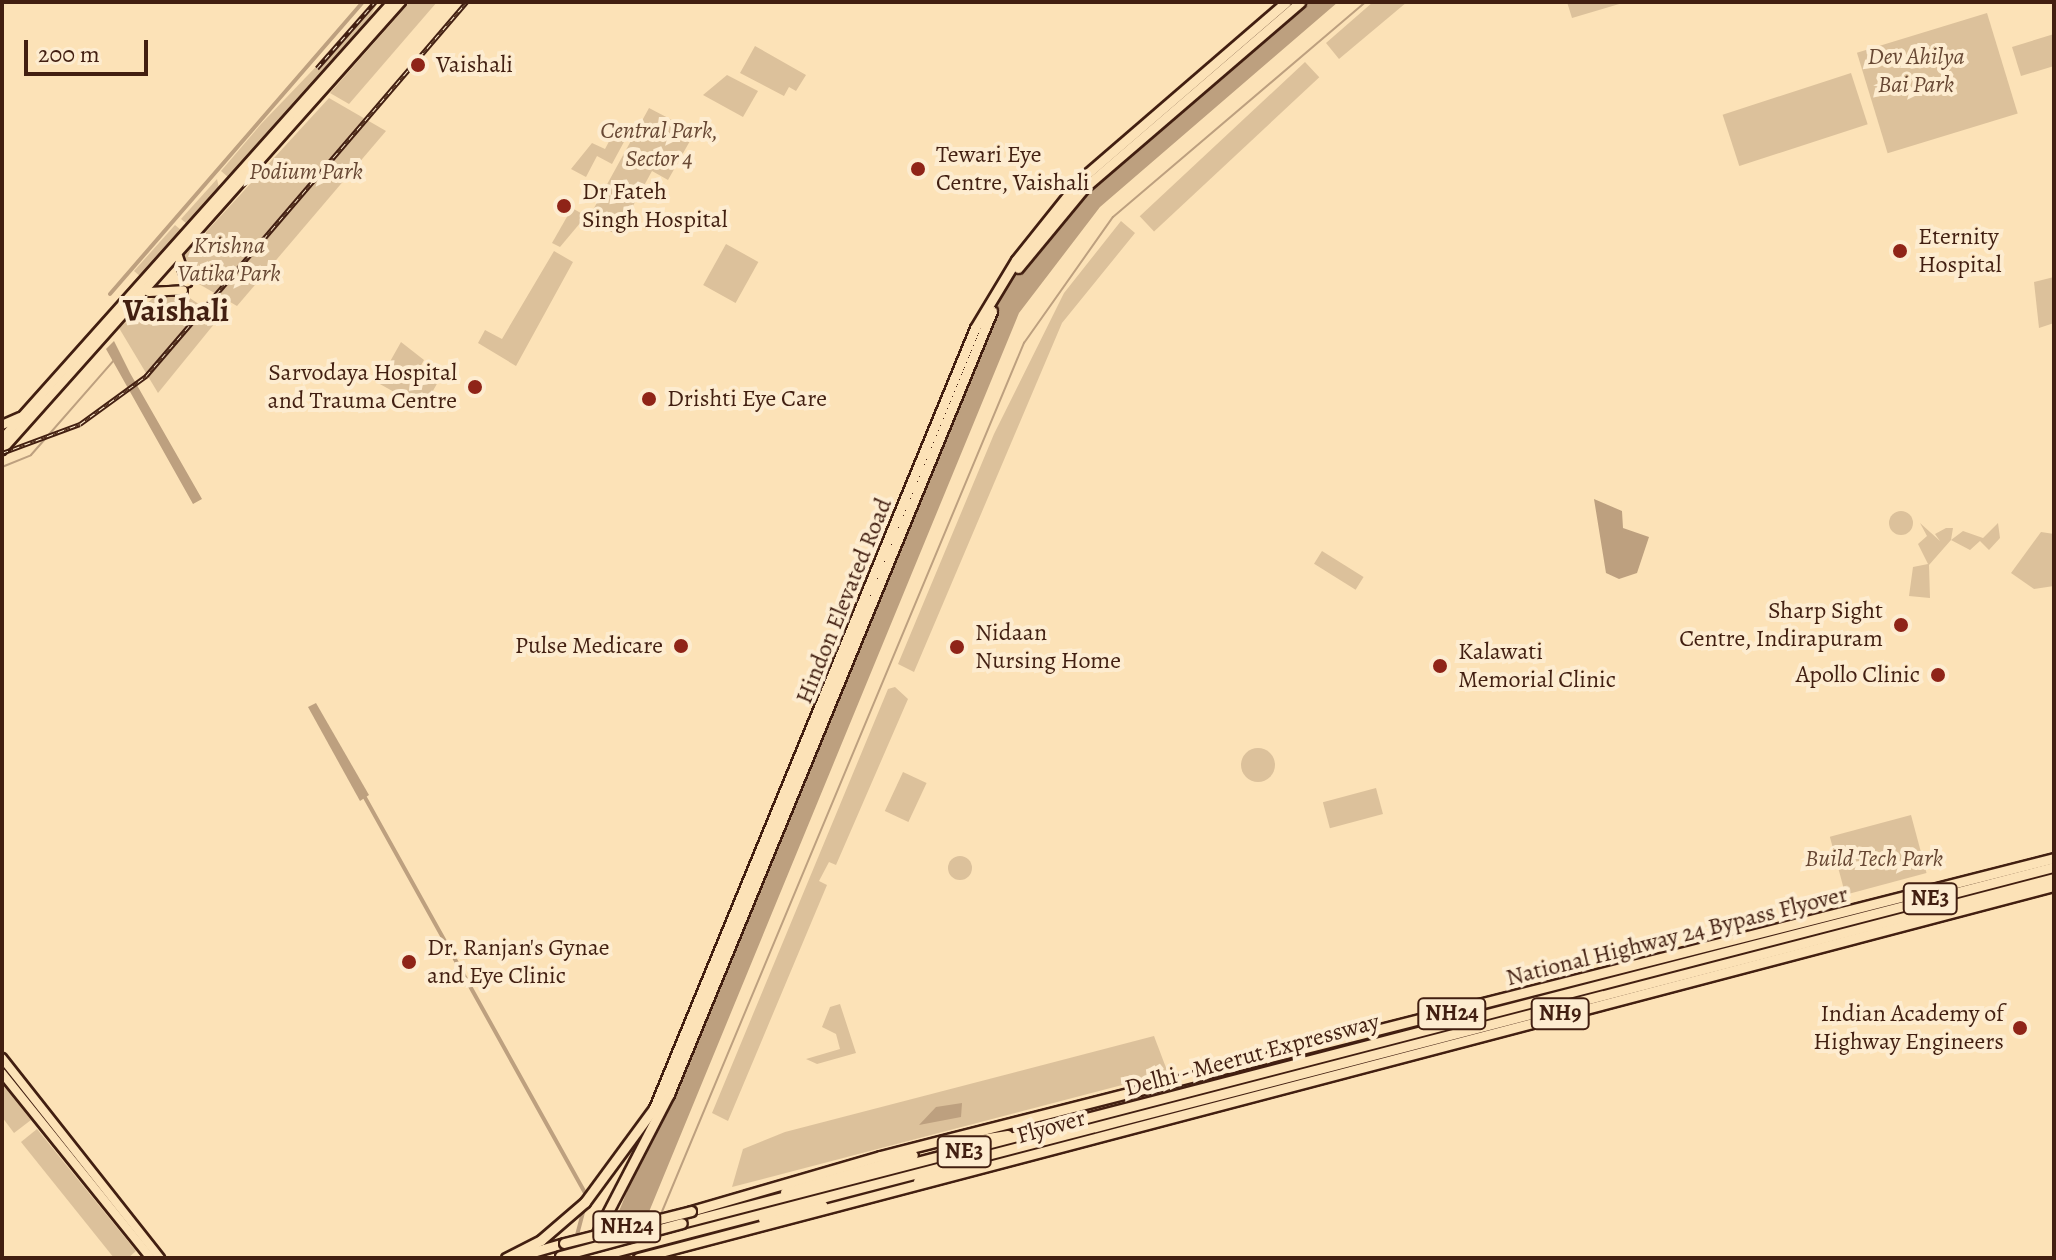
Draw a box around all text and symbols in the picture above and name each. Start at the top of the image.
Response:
scale bar [28,24,152,74]
text: 200 m [38,38,100,70]
park label: Dev Ahilya Bai Park [1867,43,1965,99]
place label: Vaishali [436,51,513,79]
marker: Vaishali [407,54,429,76]
park label: Central Park, Sector 4 [600,117,718,173]
place label: Tewari Eye Centre, Vaishali [936,141,1090,197]
park label: Podium Park [249,158,363,186]
marker: Tewari Eye Centre, Vaishali [907,158,929,180]
place label: Dr Fateh Singh Hospital [582,178,728,234]
marker: Dr Fateh Singh Hospital [553,195,575,217]
place label: Eternity Hospital [1918,223,2002,279]
park label: Krishna Vatika Park [177,232,281,288]
marker: Eternity Hospital [1889,240,1911,262]
district label: Vaishali [123,291,229,329]
place label: Sarvodaya Hospital and Trauma Centre [268,359,457,415]
marker: Sarvodaya Hospital and Trauma Centre [464,376,486,398]
place label: Drishti Eye Care [667,385,827,413]
marker: Drishti Eye Care [638,388,660,410]
street label: Hindon Elevated Road [790,494,898,708]
place label: Sharp Sight Centre, Indirapuram [1679,597,1883,653]
marker: Sharp Sight Centre, Indirapuram [1890,614,1912,636]
place label: Nidaan Nursing Home [975,619,1121,675]
place label: Pulse Medicare [515,632,663,660]
marker: Pulse Medicare [670,635,692,657]
marker: Nidaan Nursing Home [946,636,968,658]
place label: Kalawati Memorial Clinic [1458,638,1616,694]
marker: Kalawati Memorial Clinic [1429,655,1451,677]
place label: Apollo Clinic [1796,661,1920,689]
marker: Apollo Clinic [1927,664,1949,686]
park label: Build Tech Park [1805,845,1943,873]
street label: National Highway 24 Bypass Flyover [1503,880,1851,992]
road number: NE3 [1902,881,1958,917]
place label: Dr. Ranjan's Gynae and Eye Clinic [427,934,610,990]
marker: Dr. Ranjan's Gynae and Eye Clinic [398,951,420,973]
road number: NH24 [1416,996,1488,1032]
road number: NH9 [1530,996,1590,1032]
place label: Indian Academy of Highway Engineers [1813,1000,2004,1056]
street label: Delhi - Meerut Expressway [1121,1007,1383,1103]
marker: Indian Academy of Highway Engineers [2011,1019,2029,1037]
street label: Flyover [1013,1103,1089,1151]
road number: NE3 [936,1134,992,1170]
road number: NH24 [591,1209,663,1245]

